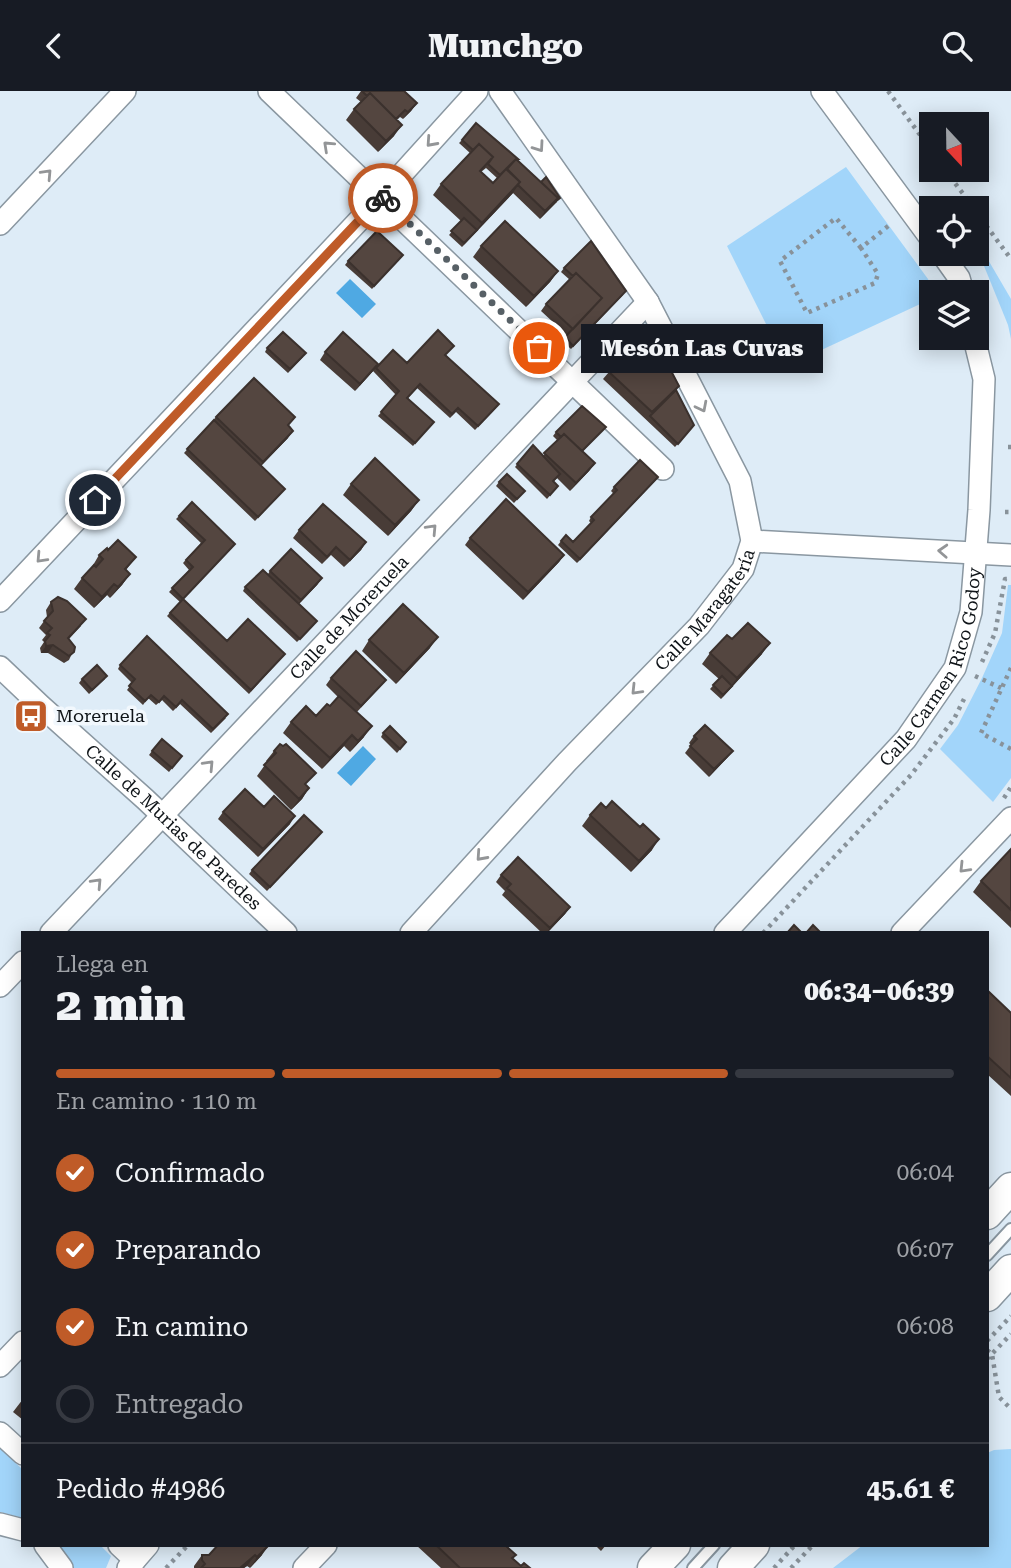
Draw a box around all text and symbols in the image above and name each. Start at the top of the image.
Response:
icon: back [35,27,73,65]
text: Munchgo [428,27,583,65]
icon: search [938,27,976,65]
north arrow [919,112,989,182]
map controls [919,112,989,350]
one-way arrow [427,134,439,147]
one-way arrow [531,139,543,152]
one-way arrow [324,142,337,155]
courier [348,163,418,233]
one-way arrow [38,169,51,182]
icon: bike [364,179,402,217]
button: locate [919,196,989,266]
button: layers [919,280,989,350]
pin [509,318,569,378]
callout: Mesón Las Cuvas [581,323,822,373]
icon: bag [520,329,558,367]
text: Mesón Las Cuvas [601,335,803,362]
one-way arrow [693,399,707,412]
pin [65,470,125,530]
icon: home [76,481,114,519]
one-way arrow [424,524,437,537]
one-way arrow [937,543,948,558]
street label: Calle Maragatería [650,546,759,675]
one-way arrow [36,549,49,562]
street label: Calle de Moreruela [285,551,413,684]
street label: Calle Carmen Rico Godoy [875,566,984,771]
one-way arrow [632,682,645,695]
bus stop icon: Moreruela [12,697,50,735]
place label: Moreruela [56,705,145,726]
street label: Calle de Murias de Paredes [81,740,266,914]
one-way arrow [200,760,213,773]
one-way arrow [477,848,489,861]
one-way arrow [960,859,973,872]
one-way arrow [89,878,102,891]
text: Llega en [56,951,148,978]
text: 06:34–06:39 [804,976,954,1006]
text: 2 min [56,977,185,1031]
text: En camino · 110 m [56,1088,257,1115]
icon: check [56,1154,94,1192]
text: Confirmado [115,1158,265,1188]
text: 06:04 [897,1159,954,1186]
icon: check [56,1231,94,1269]
text: Preparando [115,1235,261,1265]
text: 06:07 [897,1236,954,1263]
icon: check [56,1308,94,1346]
text: En camino [115,1312,248,1342]
text: 06:08 [897,1313,954,1340]
text: Entregado [115,1389,244,1419]
text: Pedido #4986 [56,1474,225,1504]
text: 45.61 € [866,1474,954,1504]

